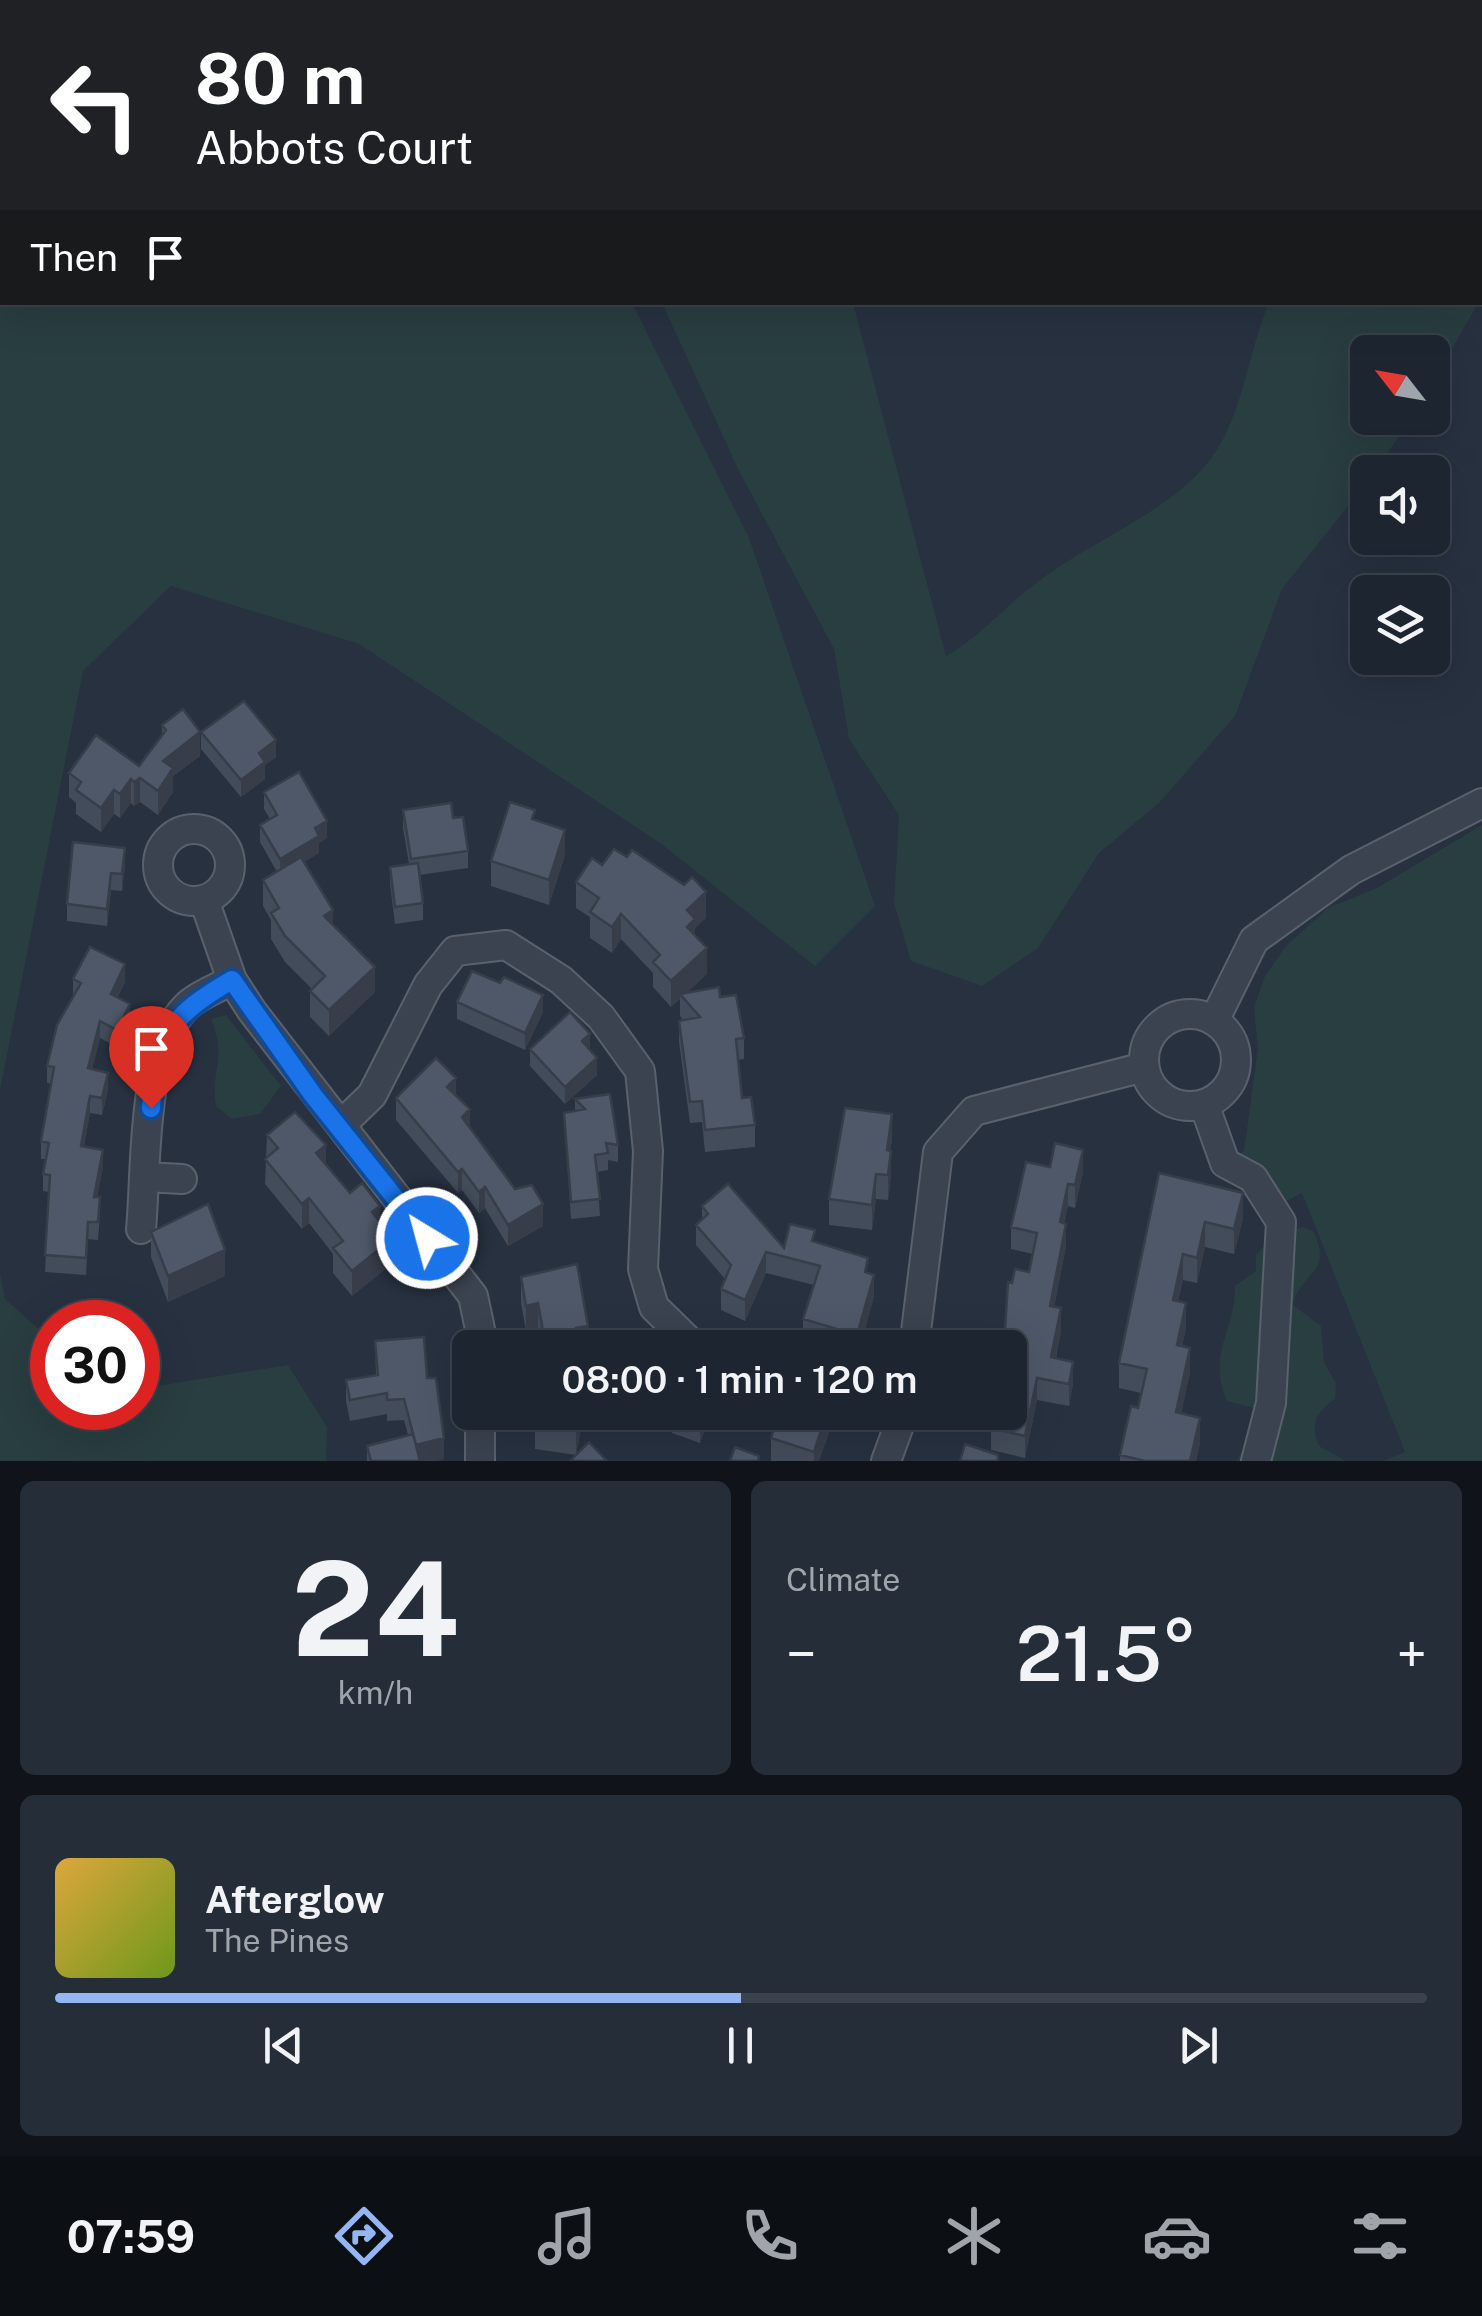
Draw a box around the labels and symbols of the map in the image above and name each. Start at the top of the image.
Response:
north arrow [1350,335,1450,435]
pin [109,1006,194,1109]
position arrow [375,1186,479,1290]
speed limit sign: 30 [30,1300,160,1430]

